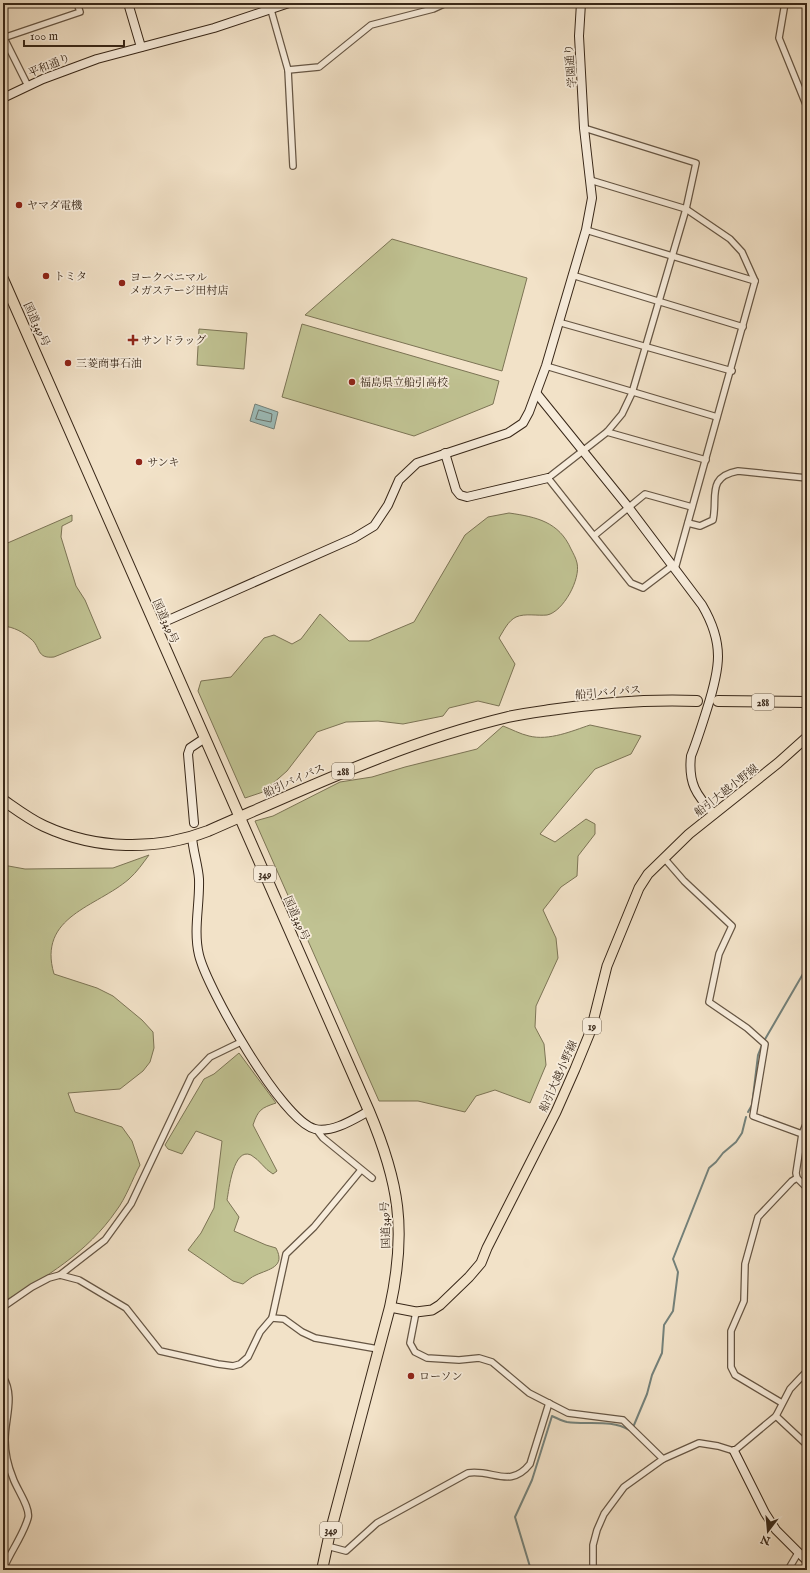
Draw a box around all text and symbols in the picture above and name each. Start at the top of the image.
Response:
scale bar [24,22,124,48]
text: 100 m [30,29,58,44]
street label: 学園通り [562,43,580,88]
street label: 平和通り [26,51,72,81]
place label: ヤマダ電機 [27,199,82,213]
marker: ヤマダ電機 [14,200,24,210]
place label: トミタ [54,270,87,284]
marker: トミタ [41,271,51,281]
place label: ヨークベニマル メガステージ田村店 [130,271,229,298]
marker: ヨークベニマル メガステージ田村店 [117,278,127,288]
street label: 国道349号 [20,300,52,349]
place label: サンドラッグ [141,334,206,348]
marker: サンドラッグ [128,335,138,345]
place label: 三菱商事石油 [76,357,142,371]
marker: 三菱商事石油 [63,358,73,368]
place label: 福島県立船引高校 [360,376,448,390]
marker: 福島県立船引高校 [347,377,357,387]
place label: サンキ [147,456,179,470]
marker: サンキ [134,457,144,467]
street label: 国道349号 [149,597,181,646]
street label: 船引バイパス [575,683,641,703]
road number: 288 [752,694,774,710]
street label: 船引バイパス [262,761,327,801]
street label: 船引大越小野線 [692,762,761,820]
road number: 288 [332,763,354,779]
road number: 349 [254,866,276,882]
street label: 国道349号 [280,894,312,943]
road number: 19 [583,1018,601,1034]
street label: 船引大越小野線 [537,1038,581,1114]
street label: 国道349号 [378,1201,394,1249]
place label: ローソン [419,1370,463,1384]
marker: ローソン [406,1371,416,1381]
north arrow [748,1511,788,1551]
road number: 349 [320,1522,342,1538]
text: N [759,1531,773,1548]

